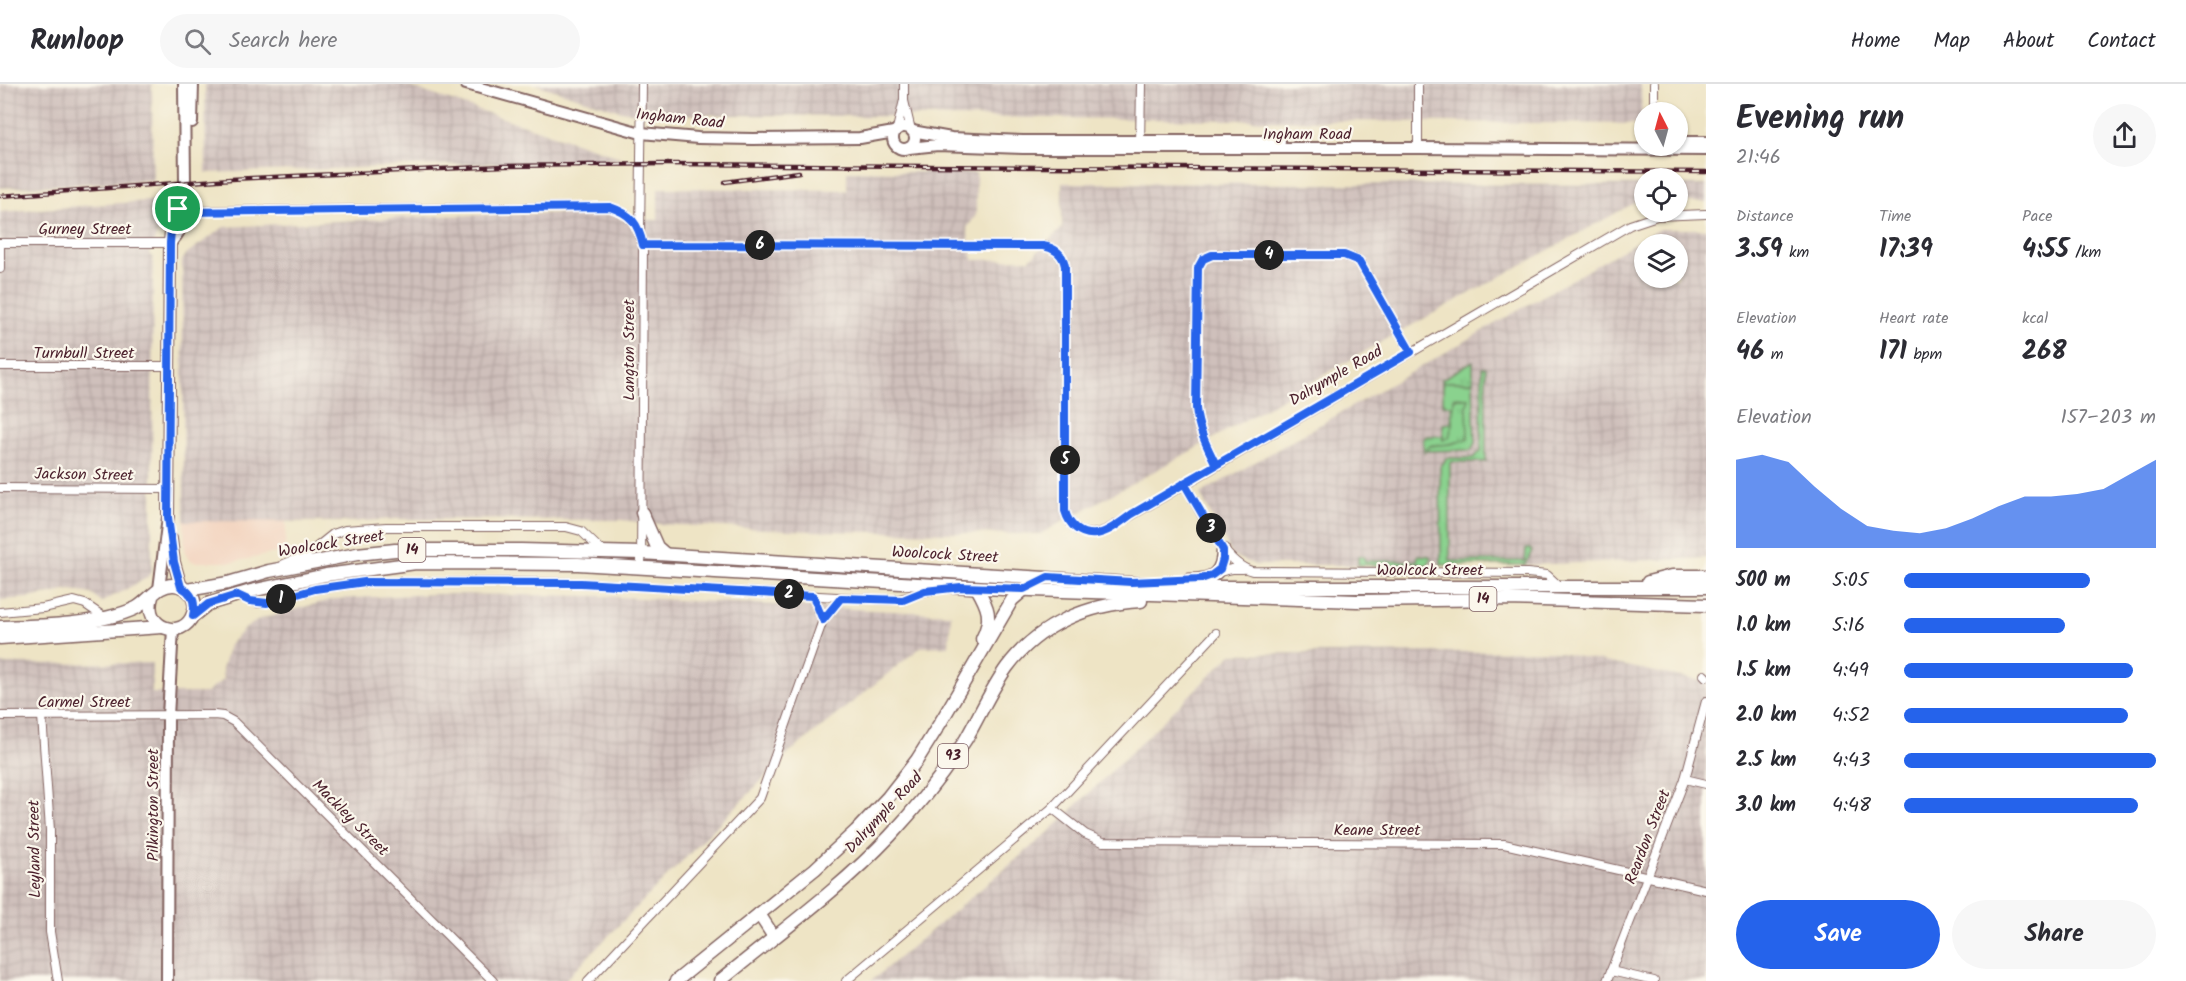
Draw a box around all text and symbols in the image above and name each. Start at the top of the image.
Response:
search box [160,14,580,68]
text: Runloop [30,19,124,64]
text: Search here [229,24,337,59]
icon: search [181,25,214,58]
text: Home [1851,25,1900,58]
text: Map [1933,25,1970,58]
text: About [2003,25,2054,58]
text: Contact [2087,25,2156,58]
text: Evening run [1736,93,1904,146]
street label: Ingham Road [635,102,726,136]
north arrow [1634,102,1688,156]
map controls [1634,102,1688,288]
button: share [2093,104,2156,167]
street label: Ingham Road [1263,122,1352,147]
text: 21:46 [1736,142,1781,174]
button: locate [1634,168,1688,222]
pin [152,183,203,234]
icon: arrive [161,192,194,225]
text: Distance [1736,204,1794,229]
text: Time [1879,204,1911,229]
text: Pace [2022,204,2053,229]
street label: Gurney Street [39,217,132,242]
text: 3.59 [1736,229,1783,271]
text: 17:39 [1879,229,1933,271]
text: 4:55 [2022,229,2069,271]
pin: 6 [745,230,775,260]
text: 6 [756,232,764,257]
button: layers [1634,234,1688,288]
pin: 4 [1254,240,1284,270]
text: km [1783,240,1809,265]
text: /km [2069,240,2101,265]
text: 4 [1265,242,1273,267]
street label: Langton Street [617,299,642,401]
text: Elevation [1736,306,1797,331]
text: Heart rate [1879,306,1949,331]
text: kcal [2022,306,2048,331]
text: 46 [1736,331,1764,373]
text: 171 [1879,331,1907,373]
text: 268 [2022,331,2067,373]
street label: Dalrymple Road [1284,339,1388,413]
street label: Turnbull Street [33,341,135,366]
text: m [1764,342,1783,367]
text: bpm [1907,342,1942,367]
text: Elevation [1736,402,1812,434]
text: 157–203 m [2061,402,2156,434]
pin: 5 [1050,445,1080,475]
text: 5 [1061,447,1069,472]
street label: Jackson Street [34,462,135,488]
pin: 3 [1196,513,1226,543]
text: 3 [1207,515,1215,540]
street label: Woolcock Street [276,523,387,565]
road number: 14 [398,538,426,562]
street label: Woolcock Street [891,540,1000,570]
street label: Woolcock Street [1377,558,1484,583]
text: 500 m [1736,565,1791,597]
text: 5:05 [1832,565,1868,597]
pin: 2 [774,579,804,609]
text: 2 [784,581,794,606]
pin: 1 [266,584,296,614]
text: 1 [279,586,283,611]
road number: 14 [1470,587,1496,611]
text: 1.0 km [1736,610,1791,642]
text: 5:16 [1832,610,1865,642]
text: 1.5 km [1736,655,1791,687]
text: 4:49 [1832,655,1869,687]
street label: Carmel Street [37,690,131,715]
text: 2.0 km [1736,700,1797,732]
text: 4:52 [1832,700,1870,732]
road number: 93 [938,744,968,768]
text: 2.5 km [1736,745,1796,777]
text: 4:43 [1832,745,1870,777]
street label: Pilkington Street [141,748,166,861]
street label: Dalrymple Road [839,766,929,860]
street label: Mackley Street [306,774,395,863]
street label: Reardon Street [1618,785,1678,888]
text: 3.0 km [1736,790,1796,822]
text: 4:48 [1832,790,1871,822]
street label: Leyland Street [22,799,48,898]
street label: Keane Street [1334,818,1421,843]
button: Save [1736,900,1940,969]
button: Share [1952,900,2156,969]

